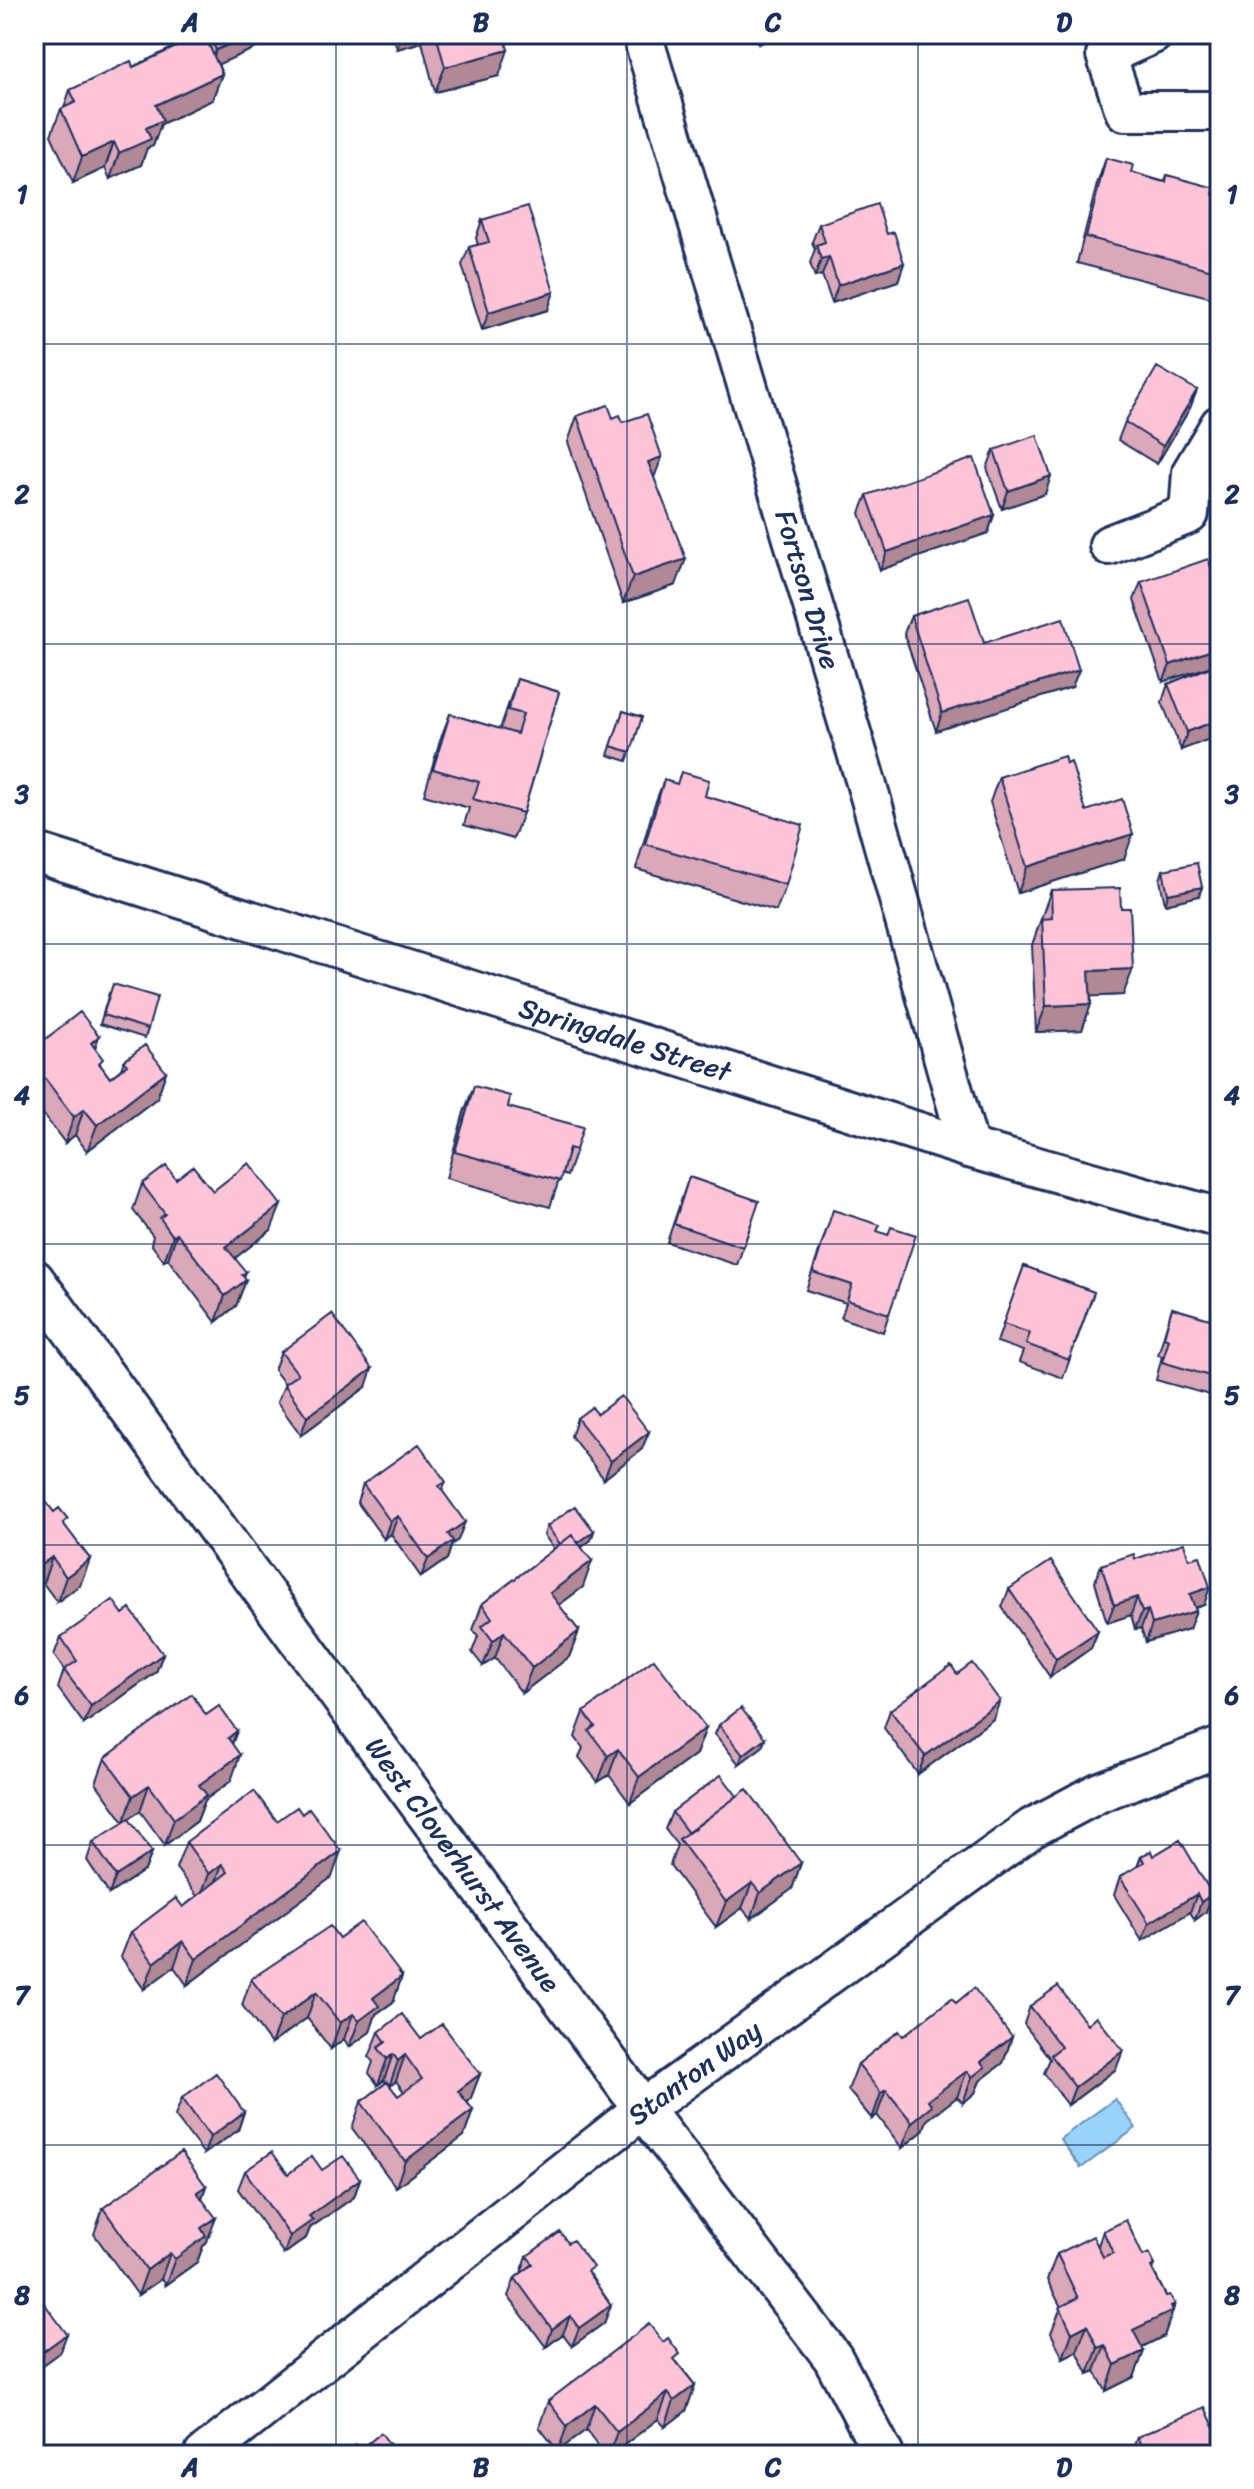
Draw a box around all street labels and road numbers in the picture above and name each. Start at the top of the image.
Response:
street label: Fortson Drive [761,504,855,676]
street label: Springdale Street [513,983,739,1097]
street label: West Cloverhurst Avenue [352,1726,574,2003]
street label: Stanton Way [616,2006,773,2138]

